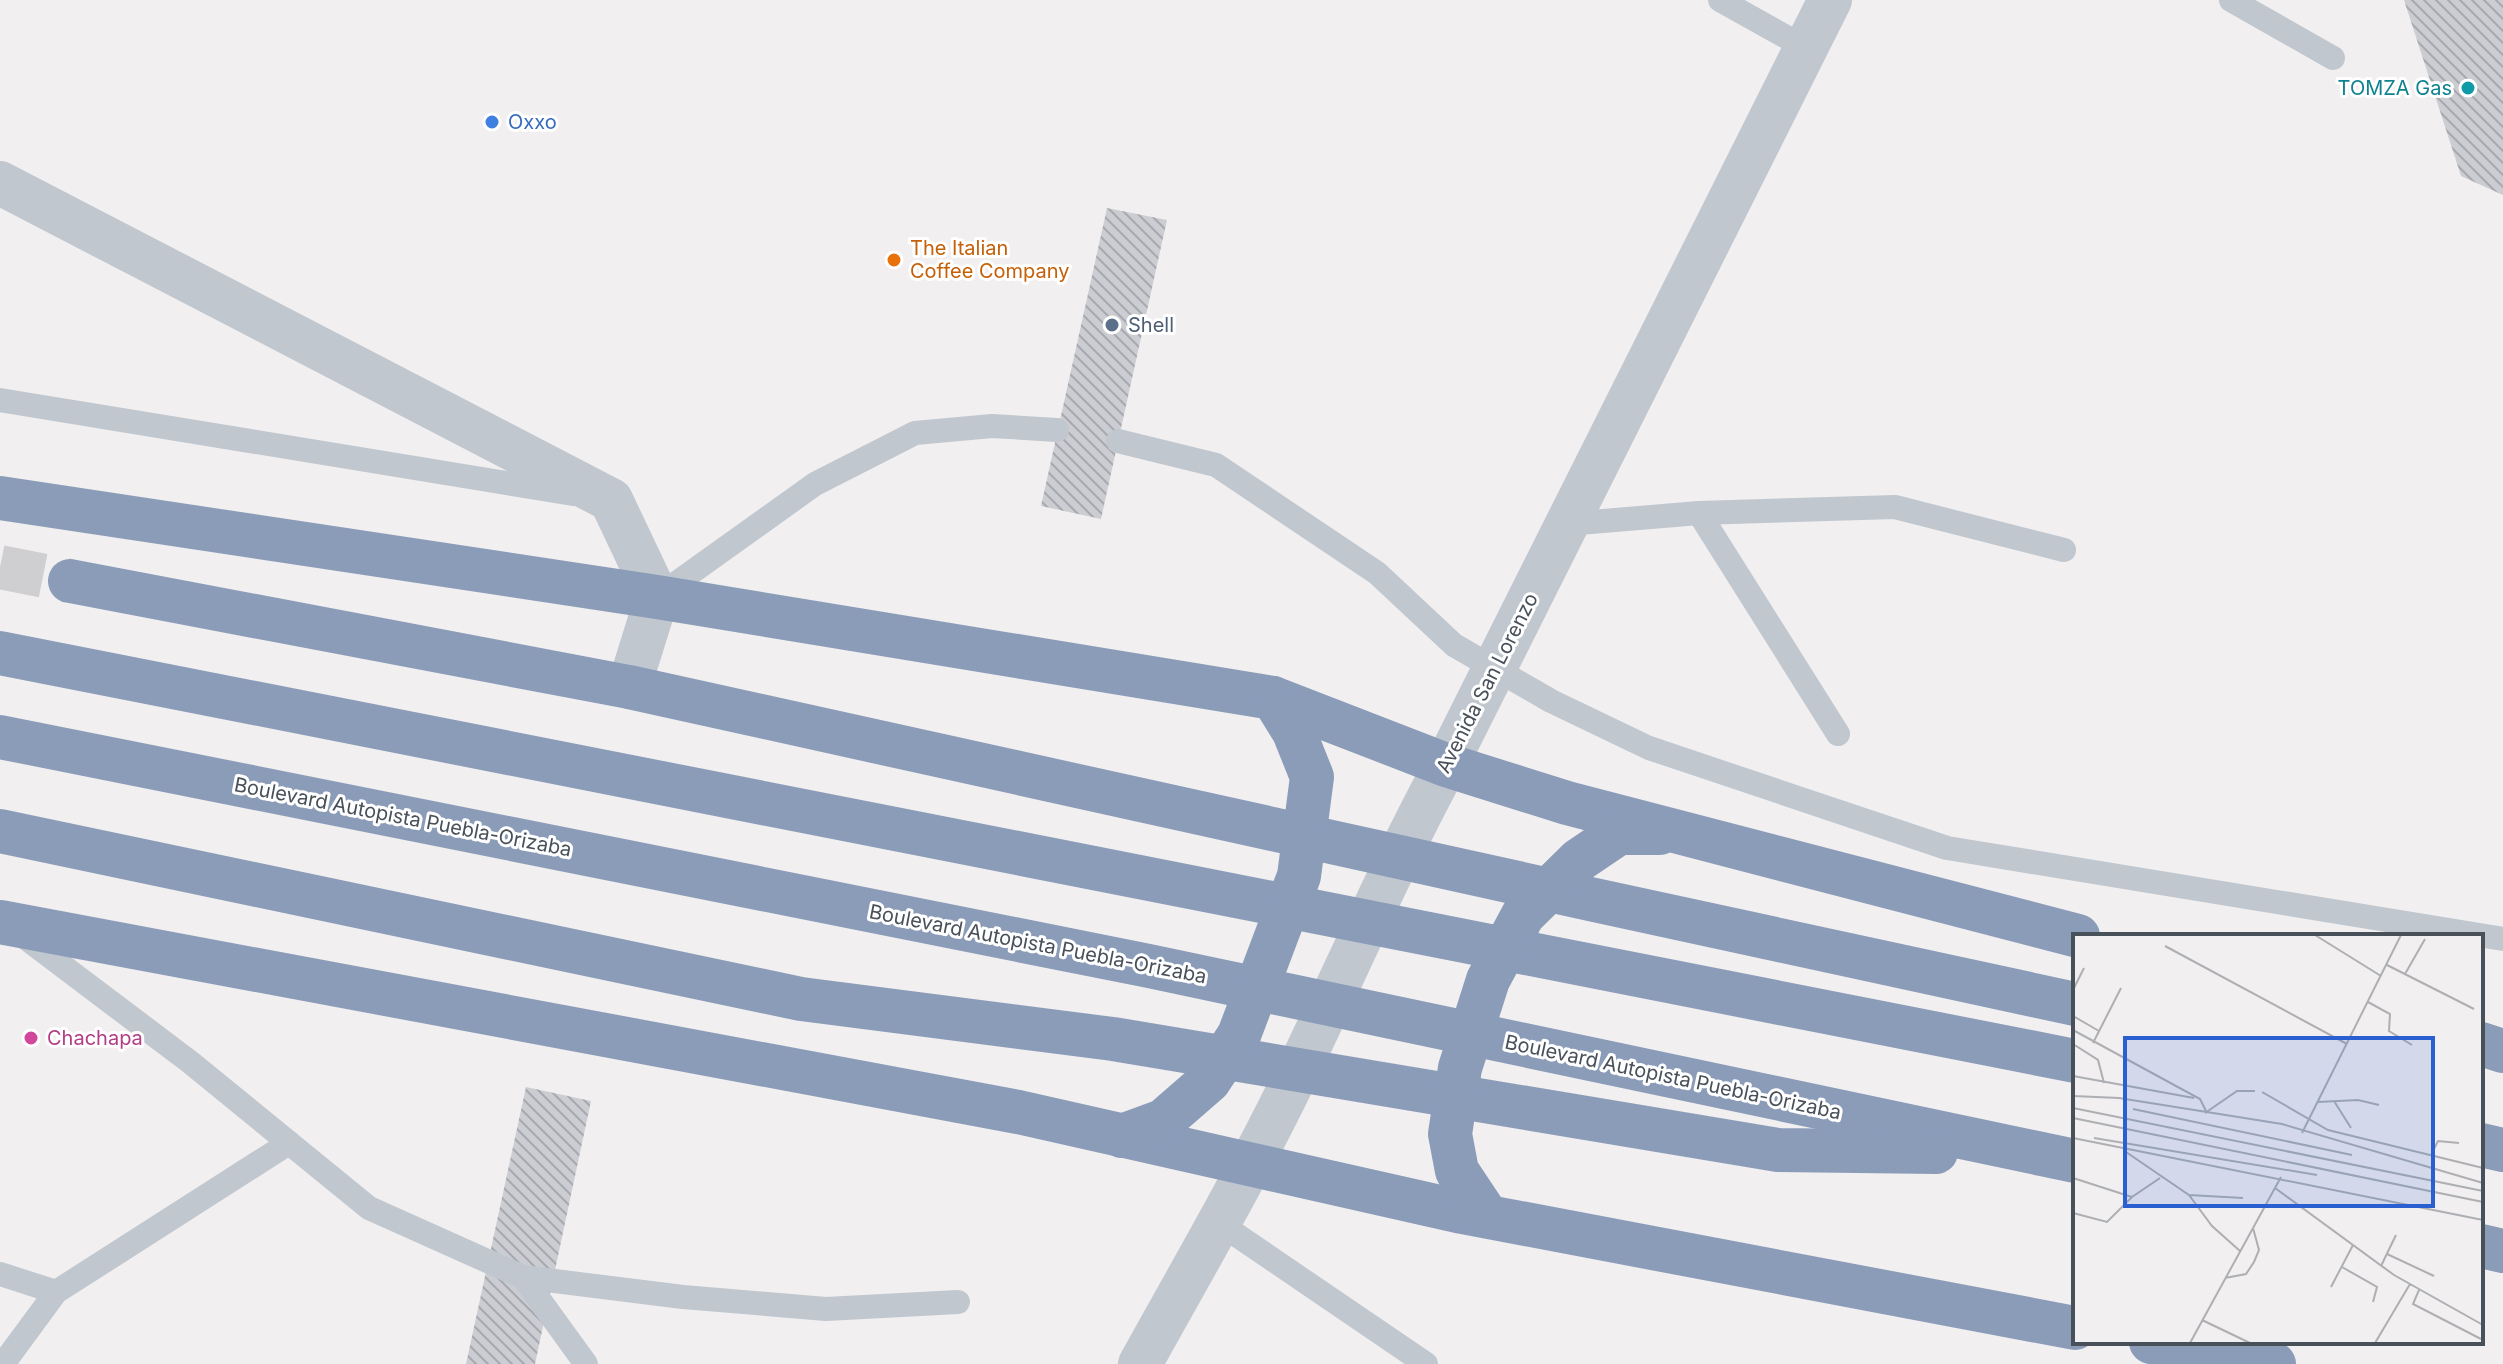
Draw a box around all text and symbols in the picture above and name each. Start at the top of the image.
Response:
place label: TOMZA Gas [2338,76,2452,100]
marker: TOMZA Gas [2459,79,2477,97]
place label: Oxxo [508,110,557,134]
marker: Oxxo [483,113,501,131]
place label: The Italian Coffee Company [910,236,1070,283]
marker: The Italian Coffee Company [885,251,903,269]
place label: Shell [1128,313,1174,337]
marker: Shell [1103,316,1121,334]
street label: Avenida San Lorenzo [1431,589,1543,777]
street label: Boulevard Autopista Puebla-Orizaba [232,772,574,862]
street label: Boulevard Autopista Puebla-Orizaba [867,899,1209,989]
inset map [2073,934,2483,1344]
place label: Chachapa [47,1026,143,1050]
marker: Chachapa [22,1029,40,1047]
street label: Boulevard Autopista Puebla-Orizaba [1503,1030,1843,1124]

